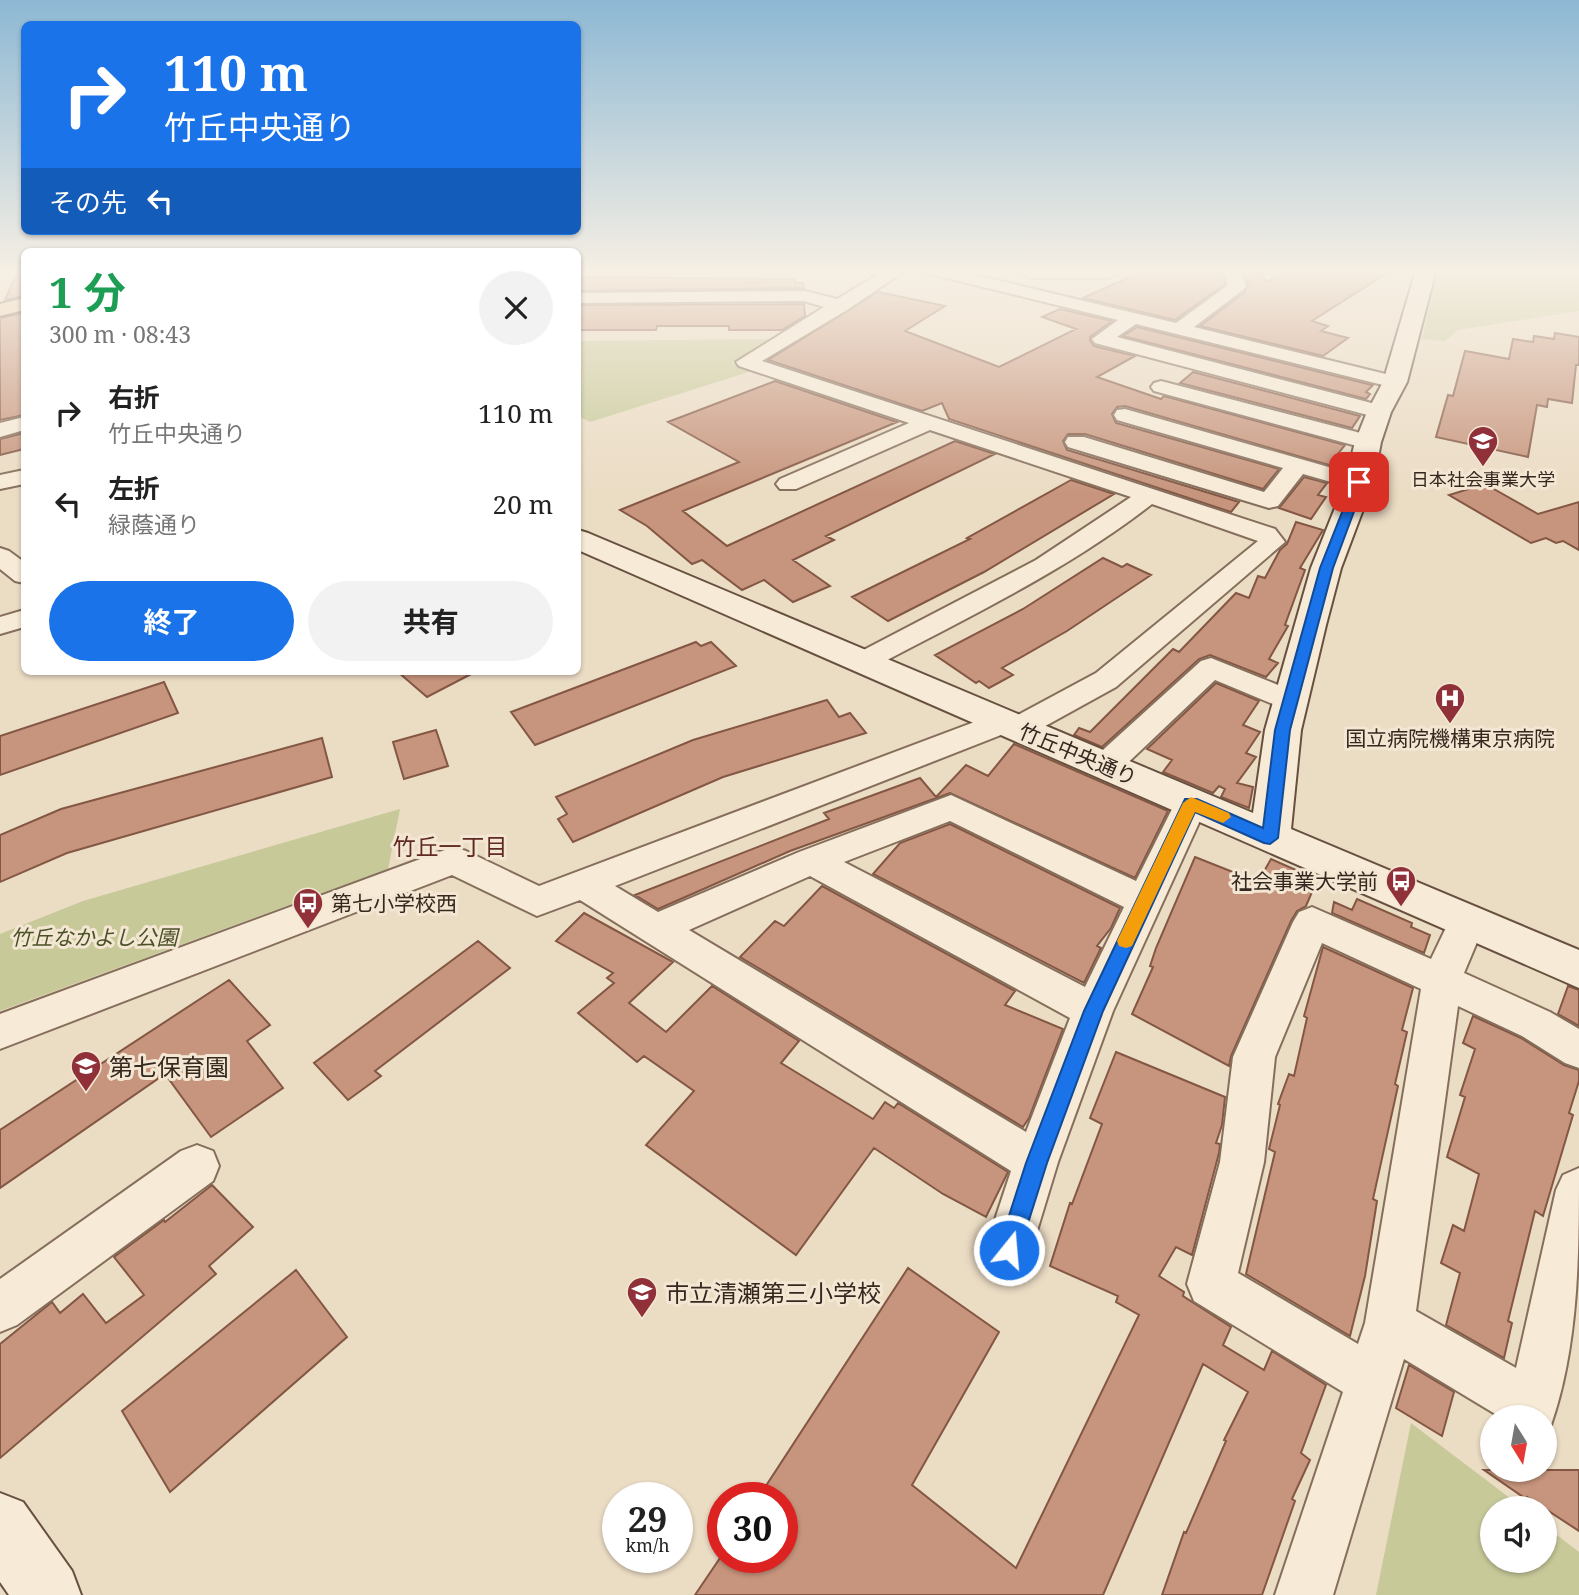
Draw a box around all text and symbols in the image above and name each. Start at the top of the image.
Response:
text: 110 m [164,39,308,105]
icon: right [49,49,140,140]
text: 竹丘中央通り [164,105,356,148]
icon: left [141,182,179,220]
text: その先 [49,184,127,220]
text: 1 分 [49,263,126,320]
button: close [479,271,553,345]
text: 300 m · 08:43 [49,318,191,350]
text: 右折 [108,379,160,415]
icon: right [49,394,87,432]
text: 110 m [478,395,553,431]
text: 竹丘中央通り [108,417,246,449]
school or university icon: 日本社会事業大学 [1466,424,1500,468]
pin [1329,452,1389,512]
icon: arrive [1340,463,1378,501]
place label: 日本社会事業大学 [1411,467,1555,491]
text: 左折 [108,470,160,506]
icon: left [49,485,87,523]
text: 20 m [493,486,553,522]
text: 緑蔭通り [108,508,200,540]
button: 終了 [49,581,294,661]
button: 共有 [308,581,553,661]
hospital icon: 国立病院機構東京病院 [1433,681,1467,725]
street label: 竹丘中央通り [1015,716,1141,792]
place label: 国立病院機構東京病院 [1345,724,1555,752]
district label: 竹丘一丁目 [393,830,508,862]
bus stop icon: 社会事業大学前 [1384,864,1418,908]
place label: 社会事業大学前 [1231,867,1378,895]
bus stop icon: 第七小学校西 [291,886,325,930]
place label: 第七小学校西 [331,889,457,917]
park label: 竹丘なかよし公園 [11,923,180,951]
school or university icon: 第七保育園 [69,1049,103,1093]
place label: 第七保育園 [109,1050,229,1083]
position arrow [972,1213,1046,1287]
school or university icon: 市立清瀬第三小学校 [625,1275,659,1319]
place label: 市立清瀬第三小学校 [665,1276,881,1309]
north arrow [1480,1405,1558,1482]
map controls [1480,1405,1557,1573]
speed limit sign: 30 [707,1482,798,1573]
text: 29 [628,1495,667,1542]
button: sound [1480,1496,1557,1573]
text: km/h [625,1533,670,1557]

